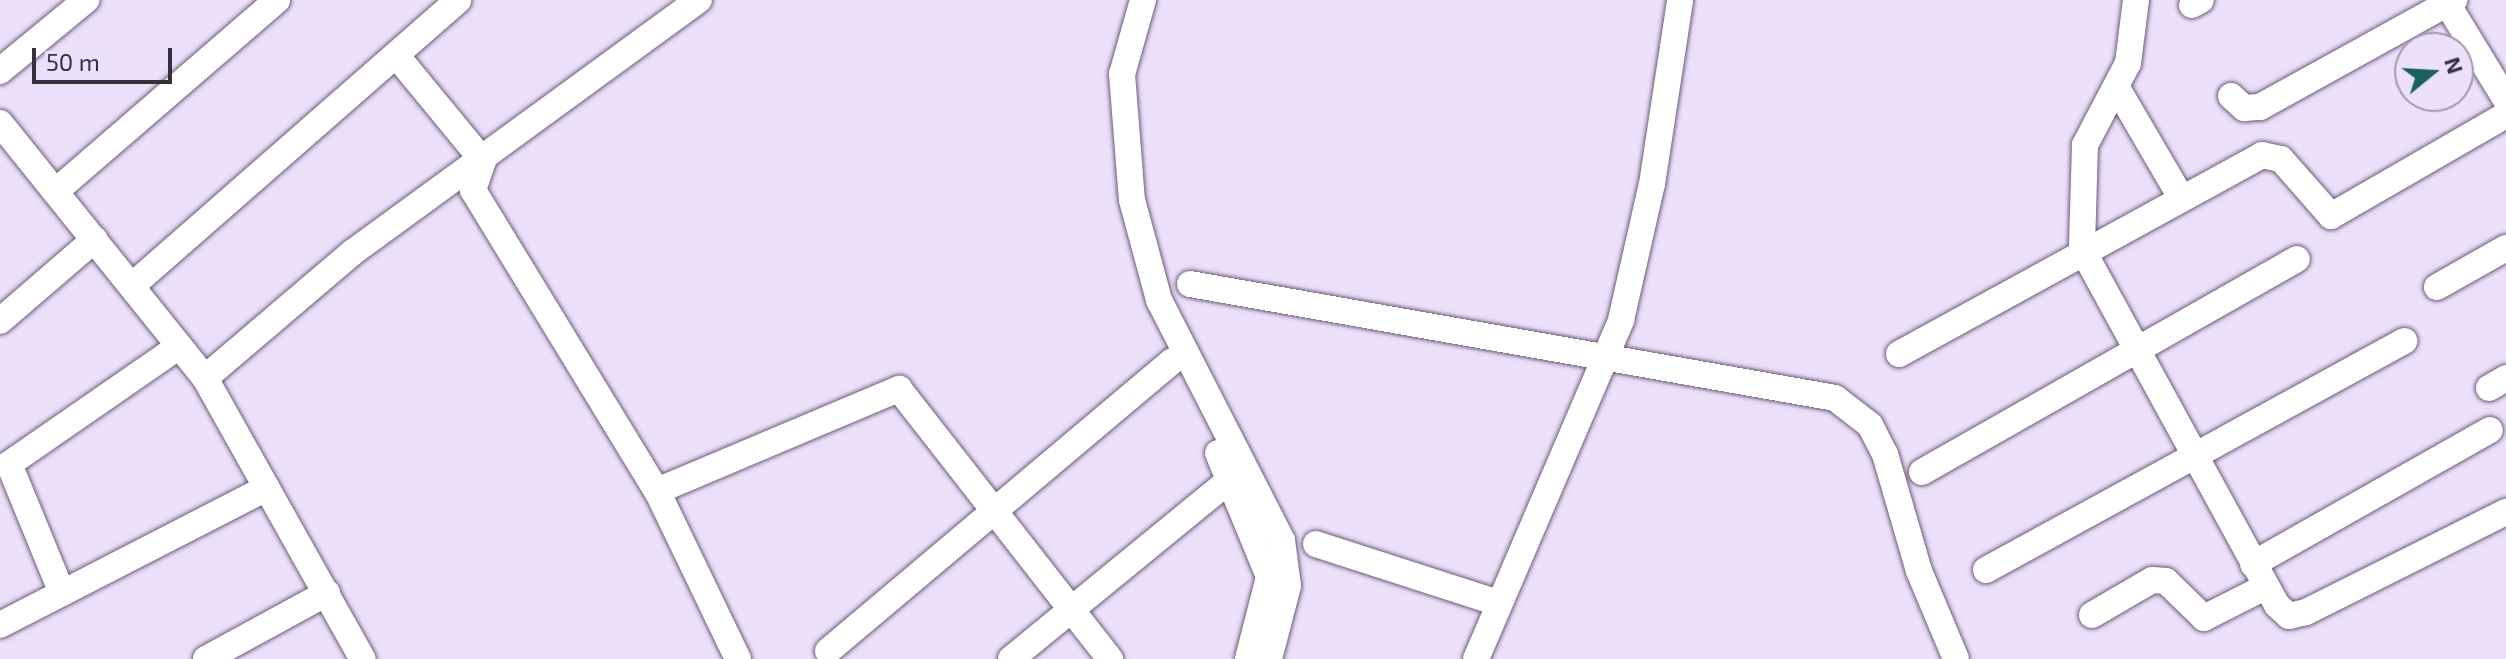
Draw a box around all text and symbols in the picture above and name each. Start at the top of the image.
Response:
scale bar [36,32,176,82]
north arrow [2394,32,2474,112]
text: 50 m [46,47,100,76]
text: N [2440,54,2470,77]

